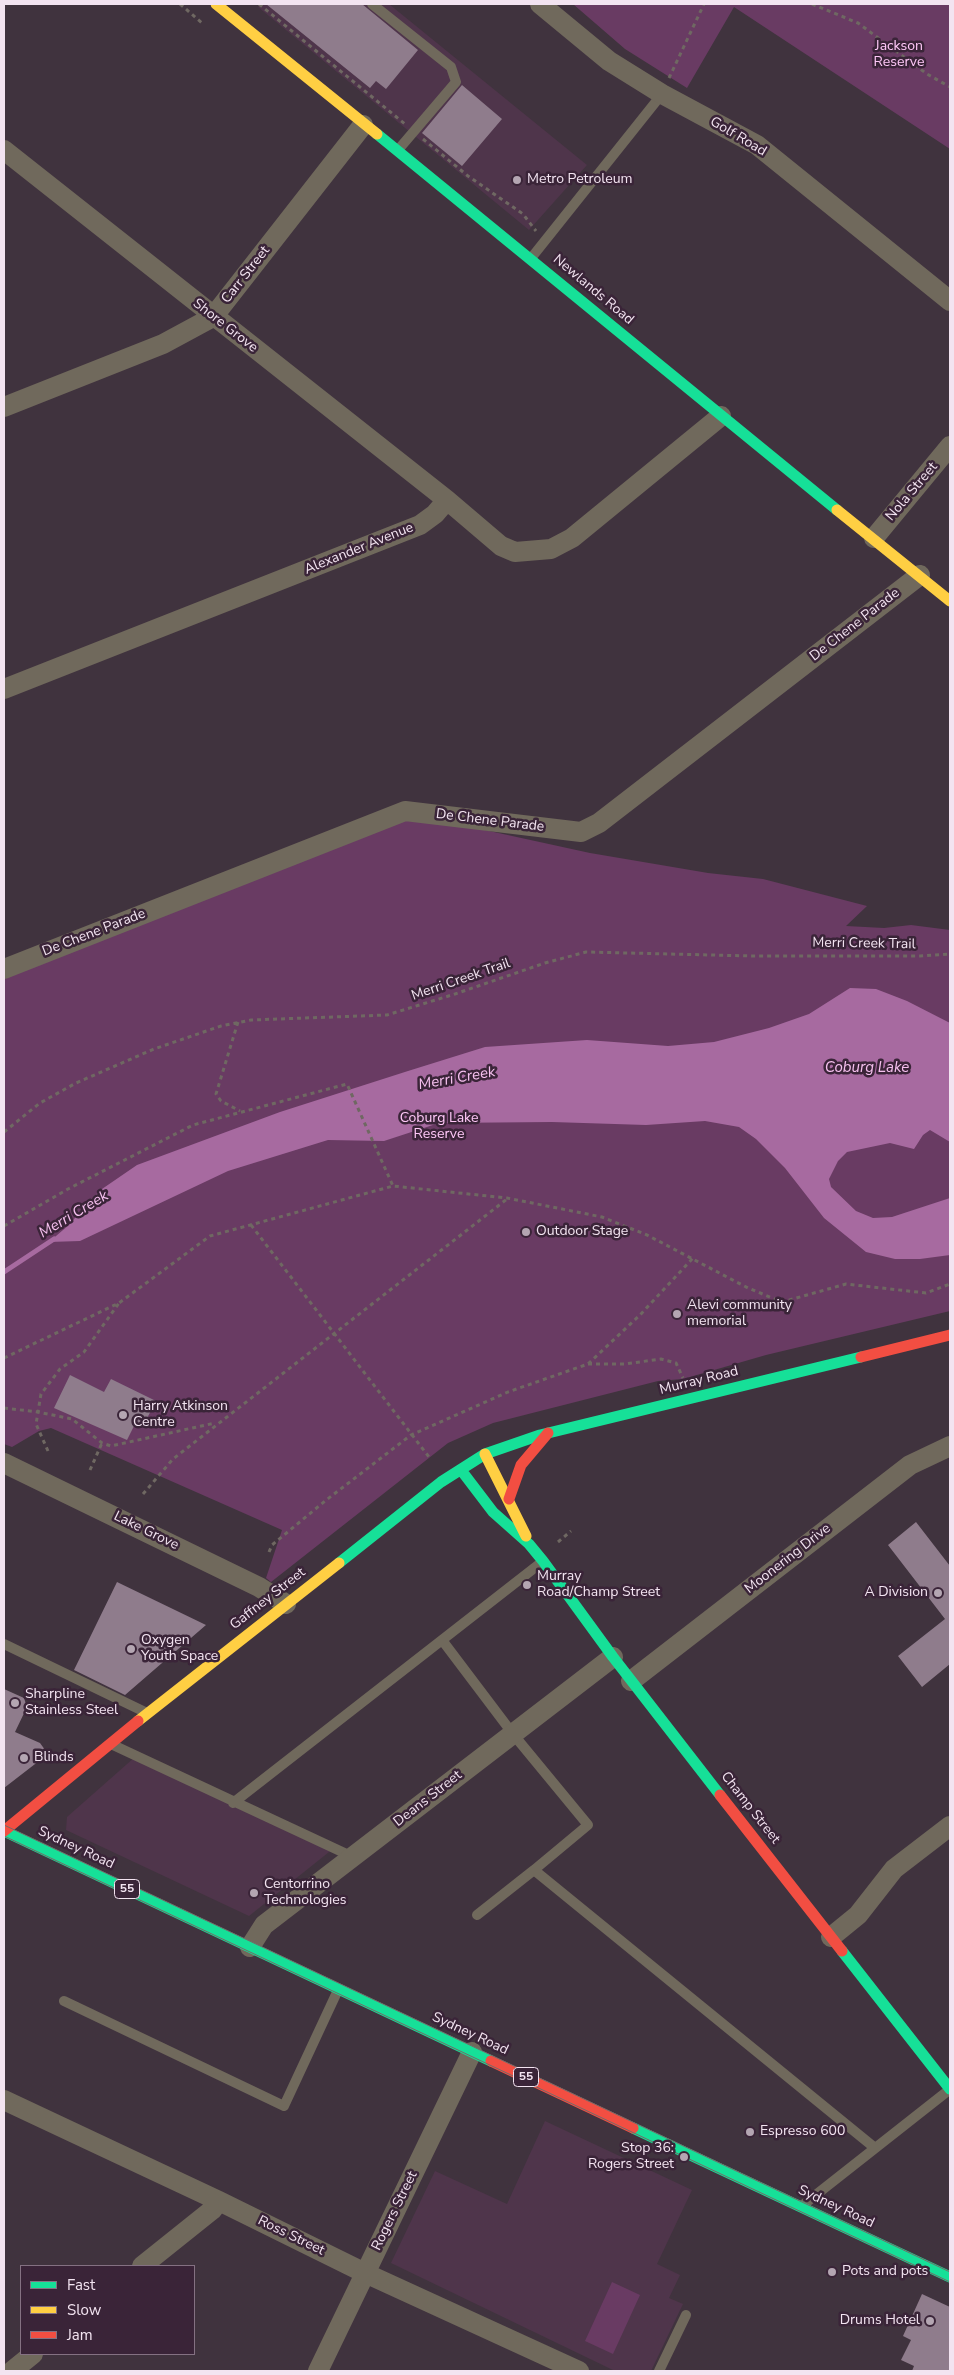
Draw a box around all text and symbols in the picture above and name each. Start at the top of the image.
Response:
park label: Jackson Reserve [874,39,924,72]
street label: Golf Road [707,114,769,160]
place label: Metro Petroleum [527,172,633,188]
marker: Metro Petroleum [511,174,523,186]
street label: Carr Street [218,243,274,307]
street label: Newlands Road [549,251,637,329]
street label: Shore Grove [189,295,261,357]
street label: Nola Street [883,459,941,525]
street label: Alexander Avenue [302,519,416,579]
street label: De Chene Parade [807,585,903,665]
street label: De Chene Parade [435,806,545,836]
street label: De Chene Parade [40,906,148,960]
street label: Merri Creek Trail [812,935,916,953]
street label: Merri Creek Trail [409,955,513,1005]
water label: Coburg Lake [825,1059,909,1077]
water label: Merri Creek [417,1063,497,1095]
park label: Coburg Lake Reserve [400,1111,478,1144]
water label: Merri Creek [36,1187,112,1243]
place label: Outdoor Stage [536,1224,628,1240]
marker: Outdoor Stage [520,1226,532,1238]
place label: Alevi community memorial [687,1298,792,1330]
marker: Alevi community memorial [671,1308,683,1320]
street label: Murray Road [658,1363,740,1399]
place label: Harry Atkinson Centre [133,1399,228,1431]
marker: Harry Atkinson Centre [117,1409,129,1421]
street label: Lake Grove [111,1508,181,1554]
street label: Moonering Drive [742,1520,834,1598]
street label: Gaffney Street [227,1564,309,1634]
place label: Murray Road/Champ Street [537,1569,660,1601]
marker: Murray Road/Champ Street [521,1579,533,1591]
place label: A Division [864,1585,928,1601]
marker: A Division [932,1587,944,1599]
place label: Oxygen Youth Space [141,1633,218,1665]
marker: Oxygen Youth Space [125,1643,137,1655]
place label: Sharpline Stainless Steel [25,1687,118,1720]
marker: Sharpline Stainless Steel [9,1697,21,1709]
place label: Blinds [34,1750,74,1766]
marker: Blinds [18,1752,30,1764]
street label: Deans Street [391,1767,465,1831]
street label: Champ Street [717,1769,783,1847]
street label: Sydney Road [35,1823,117,1873]
place label: Centorrino Technologies [264,1877,346,1910]
road number: 55 [114,1880,140,1898]
marker: Centorrino Technologies [248,1887,260,1899]
street label: Sydney Road [429,2009,511,2059]
road number: 55 [514,2068,538,2086]
place label: Espresso 600 [760,2124,845,2140]
marker: Espresso 600 [744,2126,756,2138]
place label: Stop 36: Rogers Street [588,2141,674,2174]
marker: Stop 36: Rogers Street [678,2151,690,2163]
street label: Rogers Street [369,2169,421,2253]
street label: Sydney Road [795,2182,877,2232]
street label: Ross Street [255,2213,327,2259]
place label: Pots and pots [842,2264,928,2280]
legend [20,2265,195,2355]
marker: Pots and pots [826,2266,838,2278]
text: Fast [67,2275,95,2295]
text: Slow [67,2300,101,2320]
place label: Drums Hotel [840,2313,920,2329]
marker: Drums Hotel [924,2315,936,2327]
text: Jam [67,2325,93,2345]

